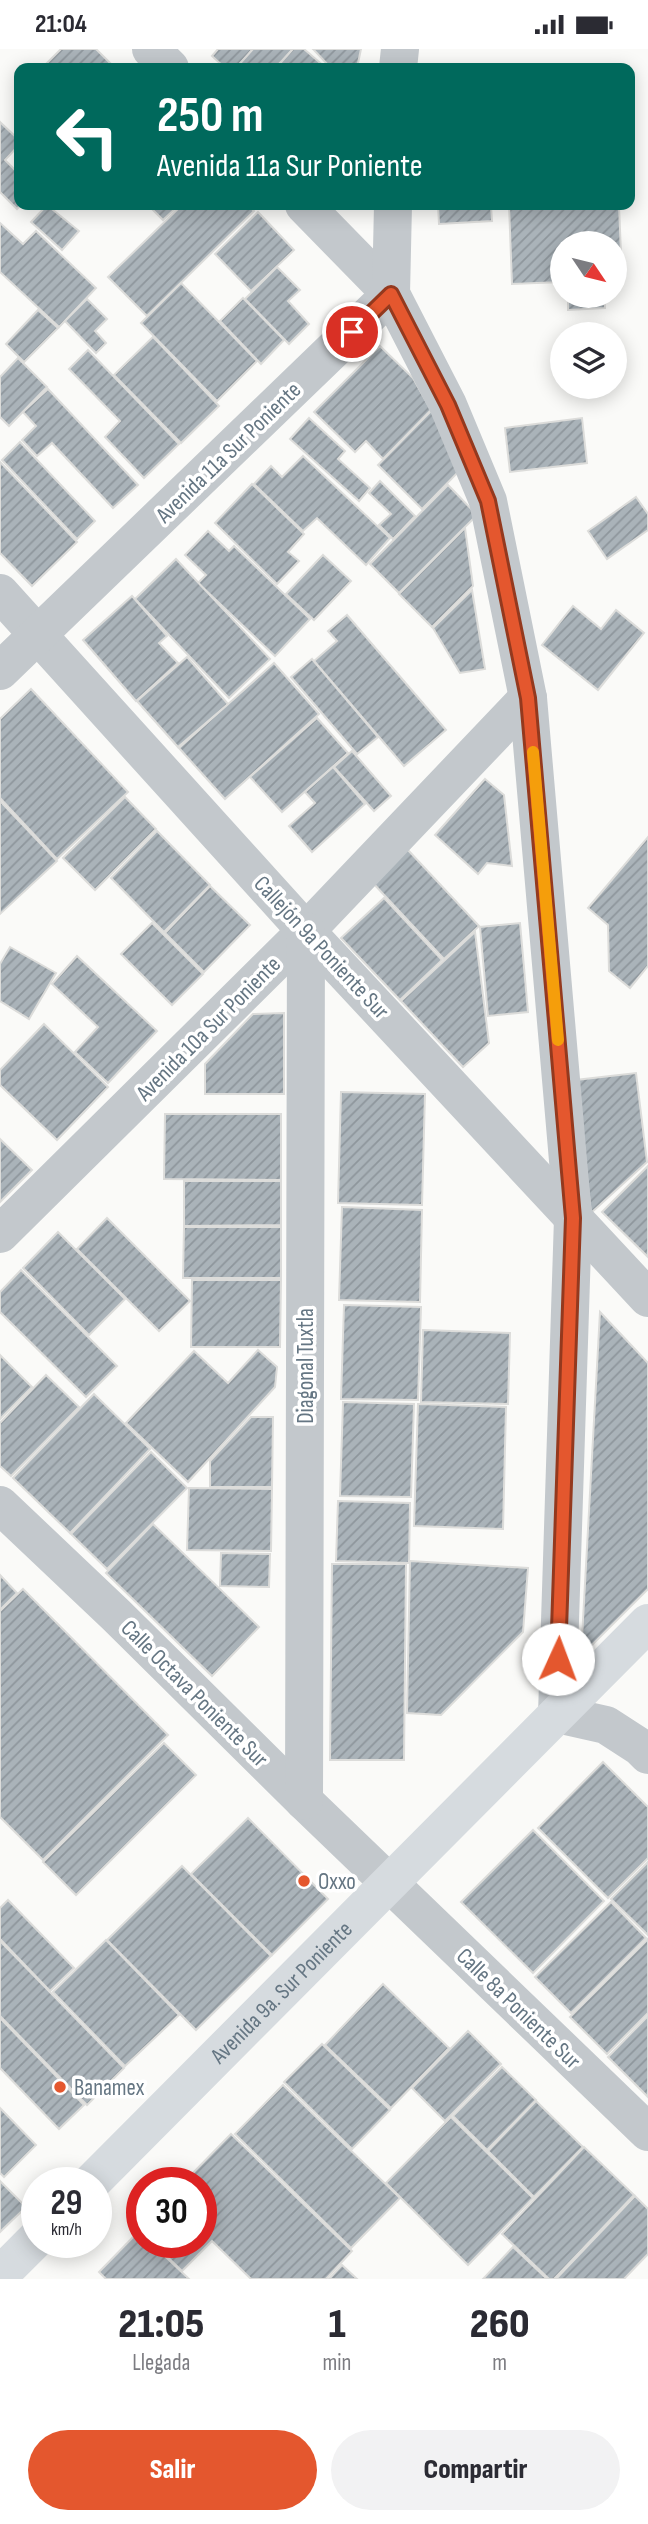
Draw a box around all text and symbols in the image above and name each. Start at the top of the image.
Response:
text: 21:04 [35,9,87,40]
text: 250 m [157,87,263,146]
icon: left [42,91,133,182]
text: Avenida 11a Sur Poniente [157,147,423,186]
north arrow [550,231,626,308]
map controls [550,231,627,399]
pin [322,302,382,362]
icon: arrive [333,313,371,351]
button: layers [550,322,627,399]
street label: Avenida 11a Sur Poniente [150,376,307,530]
street label: Callejón 9a Poniente Sur [248,870,395,1025]
street label: Avenida 10a Sur Poniente [130,951,287,1108]
street label: Diagonal Tuxtla [292,1308,320,1424]
street label: Calle Octava Poniente Sur [115,1614,274,1773]
position arrow [521,1622,595,1696]
place label: Oxxo [318,1868,356,1896]
marker: Oxxo [296,1873,312,1889]
street label: Avenida 9a. Sur Poniente [204,1916,358,2070]
street label: Calle 8a Poniente Sur [450,1942,587,2075]
place label: Banamex [74,2074,145,2102]
marker: Banamex [52,2079,68,2095]
speed limit sign: 30 [126,2167,217,2258]
text: 29 [51,2182,82,2225]
text: km/h [51,2219,82,2240]
text: 21:05 [118,2299,204,2350]
text: 1 [328,2299,346,2350]
text: 260 [470,2299,530,2350]
text: Llegada [132,2349,190,2377]
text: min [323,2349,351,2377]
text: m [492,2349,507,2377]
button: Salir [28,2430,317,2510]
button: Compartir [331,2430,620,2510]

